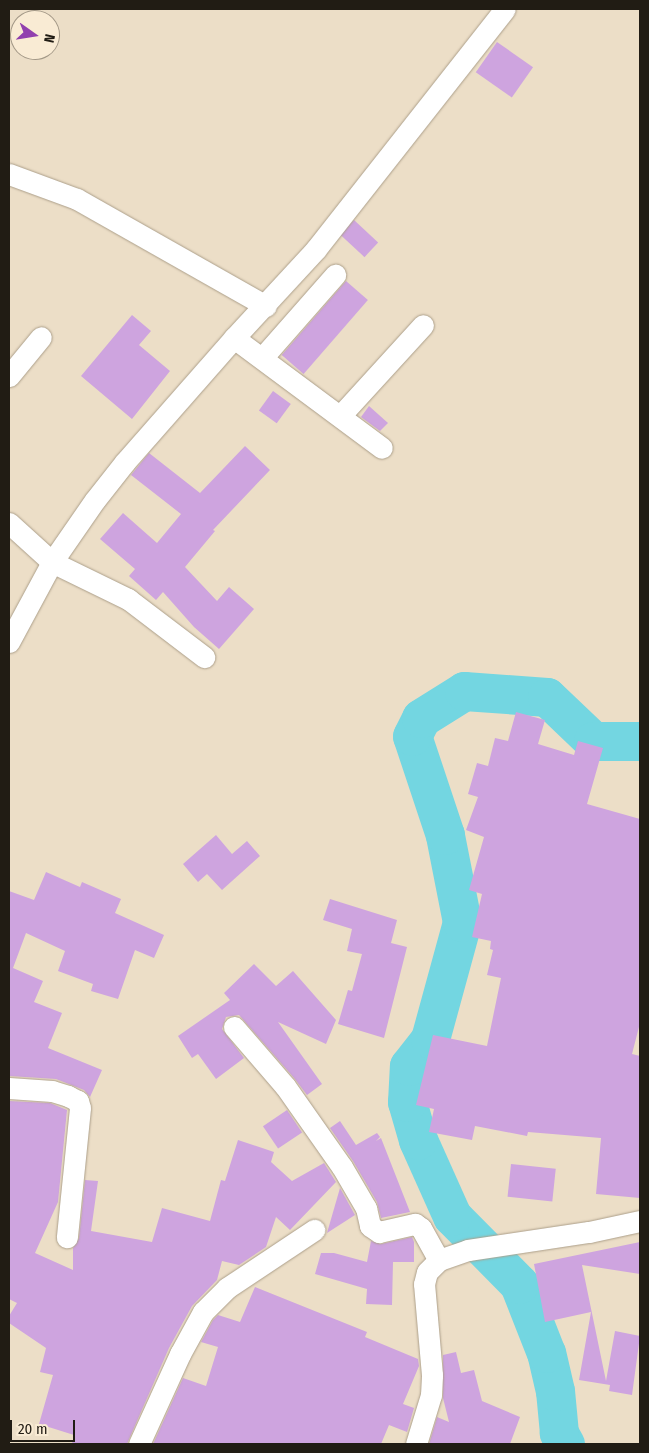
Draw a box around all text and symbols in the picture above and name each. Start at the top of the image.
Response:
north arrow [10,10,60,60]
text: N [40,32,58,44]
scale bar [12,1410,78,1442]
text: 20 m [18,1420,48,1438]

